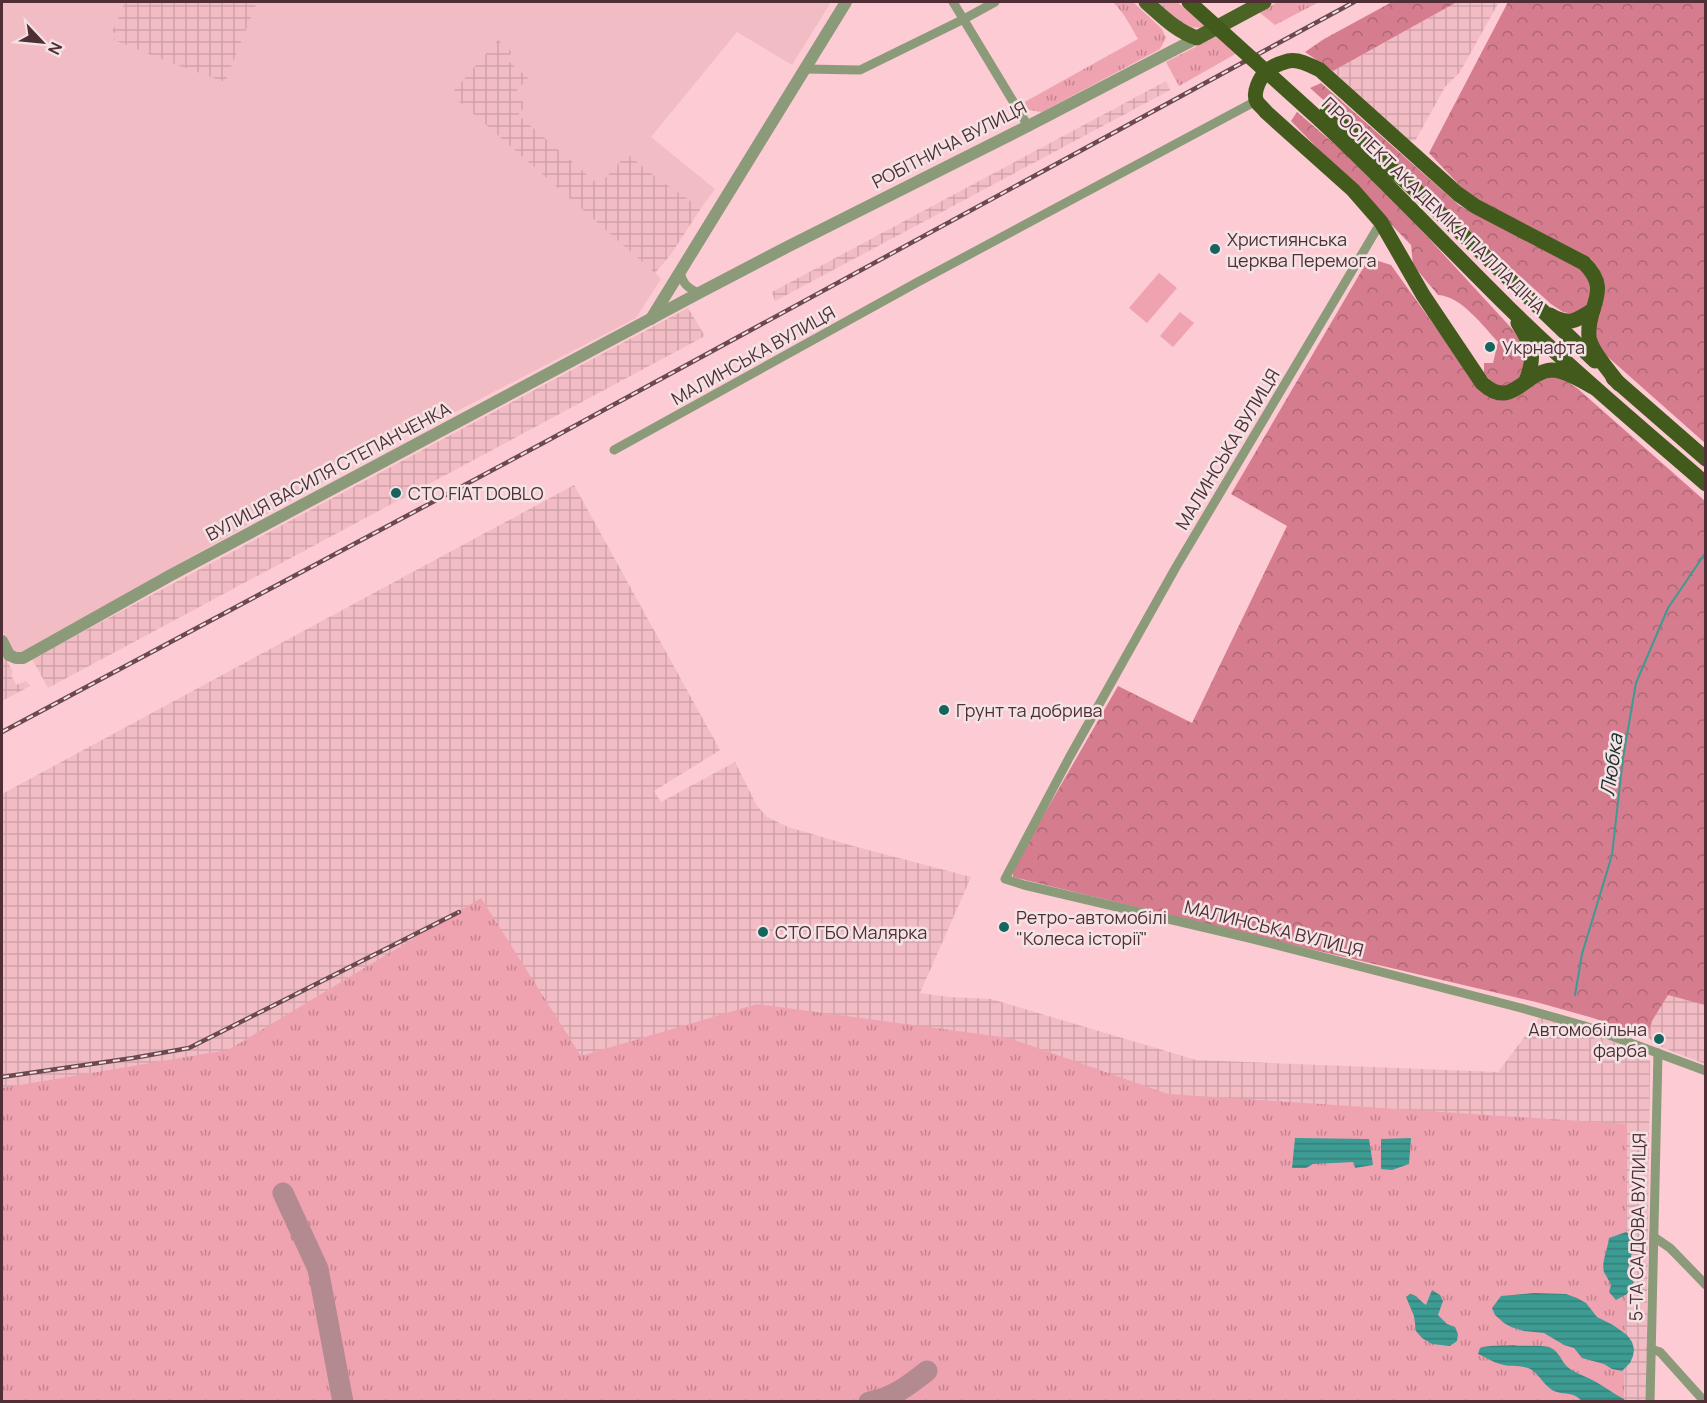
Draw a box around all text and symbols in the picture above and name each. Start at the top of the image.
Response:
north arrow [12,12,72,72]
text: N [43,39,68,59]
street label: ПРОСПЕКТ АКАДЕМІКА ПАЛЛАДІНА [1317,91,1551,319]
street label: РОБІТНИЧА ВУЛИЦЯ [868,95,1030,193]
place label: Християнська церква Перемога [1227,227,1376,272]
marker: Християнська церква Перемога [1208,242,1222,256]
street label: МАЛИНСЬКА ВУЛИЦЯ [667,300,839,410]
place label: Укрнафта [1502,335,1585,359]
marker: Укрнафта [1483,340,1497,354]
street label: МАЛИНСЬКА ВУЛИЦЯ [1169,364,1285,534]
street label: ВУЛИЦЯ ВАСИЛЯ СТЕПАНЧЕНКА [201,396,455,546]
place label: СТО FIAT DOBLO [408,481,544,505]
marker: СТО FIAT DOBLO [389,486,403,500]
place label: Грунт та добрива [956,698,1103,722]
marker: Грунт та добрива [937,703,951,717]
water label: Любка [1593,731,1629,798]
street label: МАЛИНСЬКА ВУЛИЦЯ [1182,894,1366,962]
place label: Ретро-автомобілі "Колеса історії" [1016,905,1167,950]
place label: СТО ГБО Малярка [775,920,927,944]
marker: Ретро-автомобілі "Колеса історії" [997,920,1011,934]
marker: СТО ГБО Малярка [756,925,770,939]
place label: Автомобільна фарба [1528,1017,1647,1062]
marker: Автомобільна фарба [1652,1032,1666,1046]
street label: 5-ТА САДОВА ВУЛИЦЯ [1623,1133,1651,1321]

